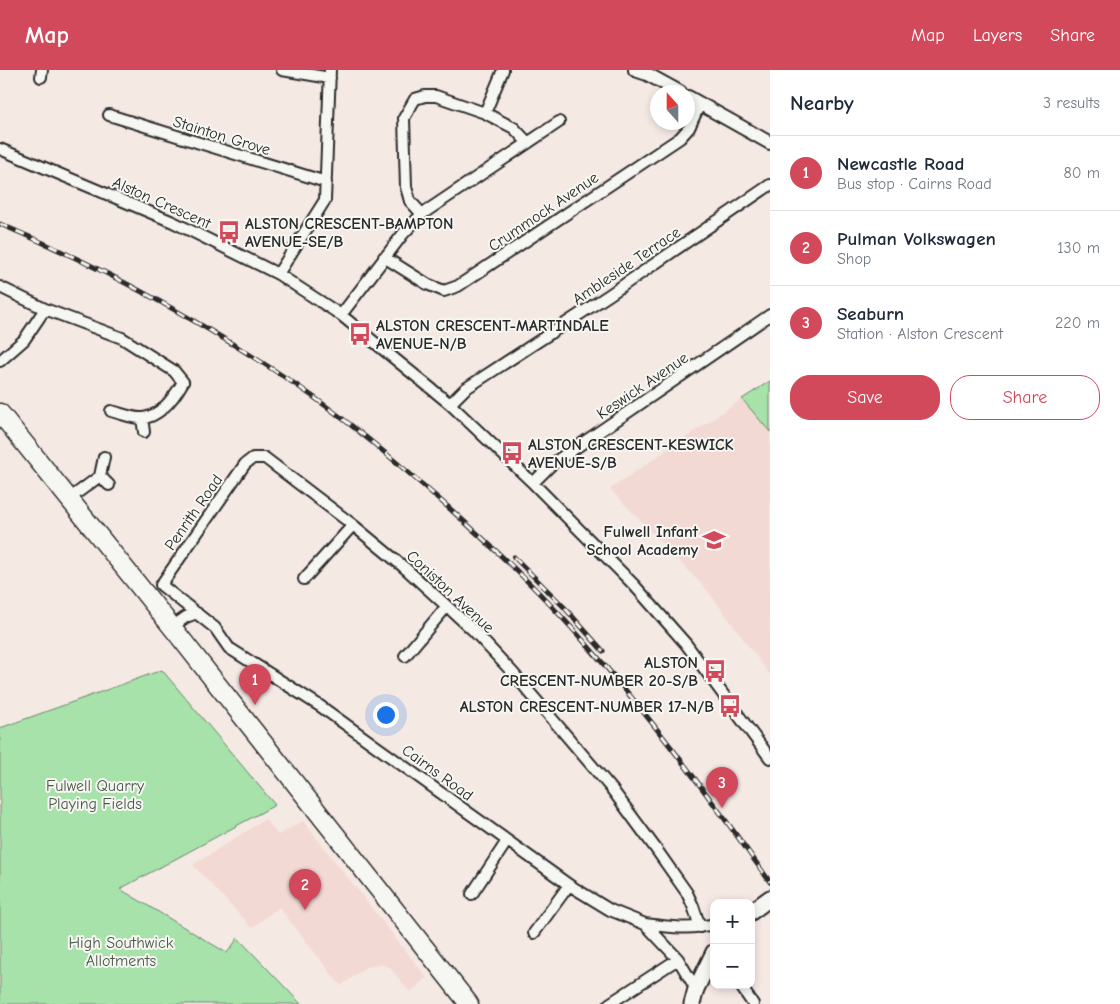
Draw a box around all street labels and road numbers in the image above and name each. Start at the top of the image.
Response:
street label: Stainton Grove [171,113,272,159]
street label: Crummock Avenue [485,168,602,255]
street label: Alston Crescent [110,173,214,233]
street label: Ambleside Terrace [569,223,684,309]
street label: Keswick Avenue [593,349,692,423]
street label: Penrith Road [161,471,226,554]
street label: Coniston Avenue [403,547,498,637]
street label: Cairns Road [398,741,476,805]

